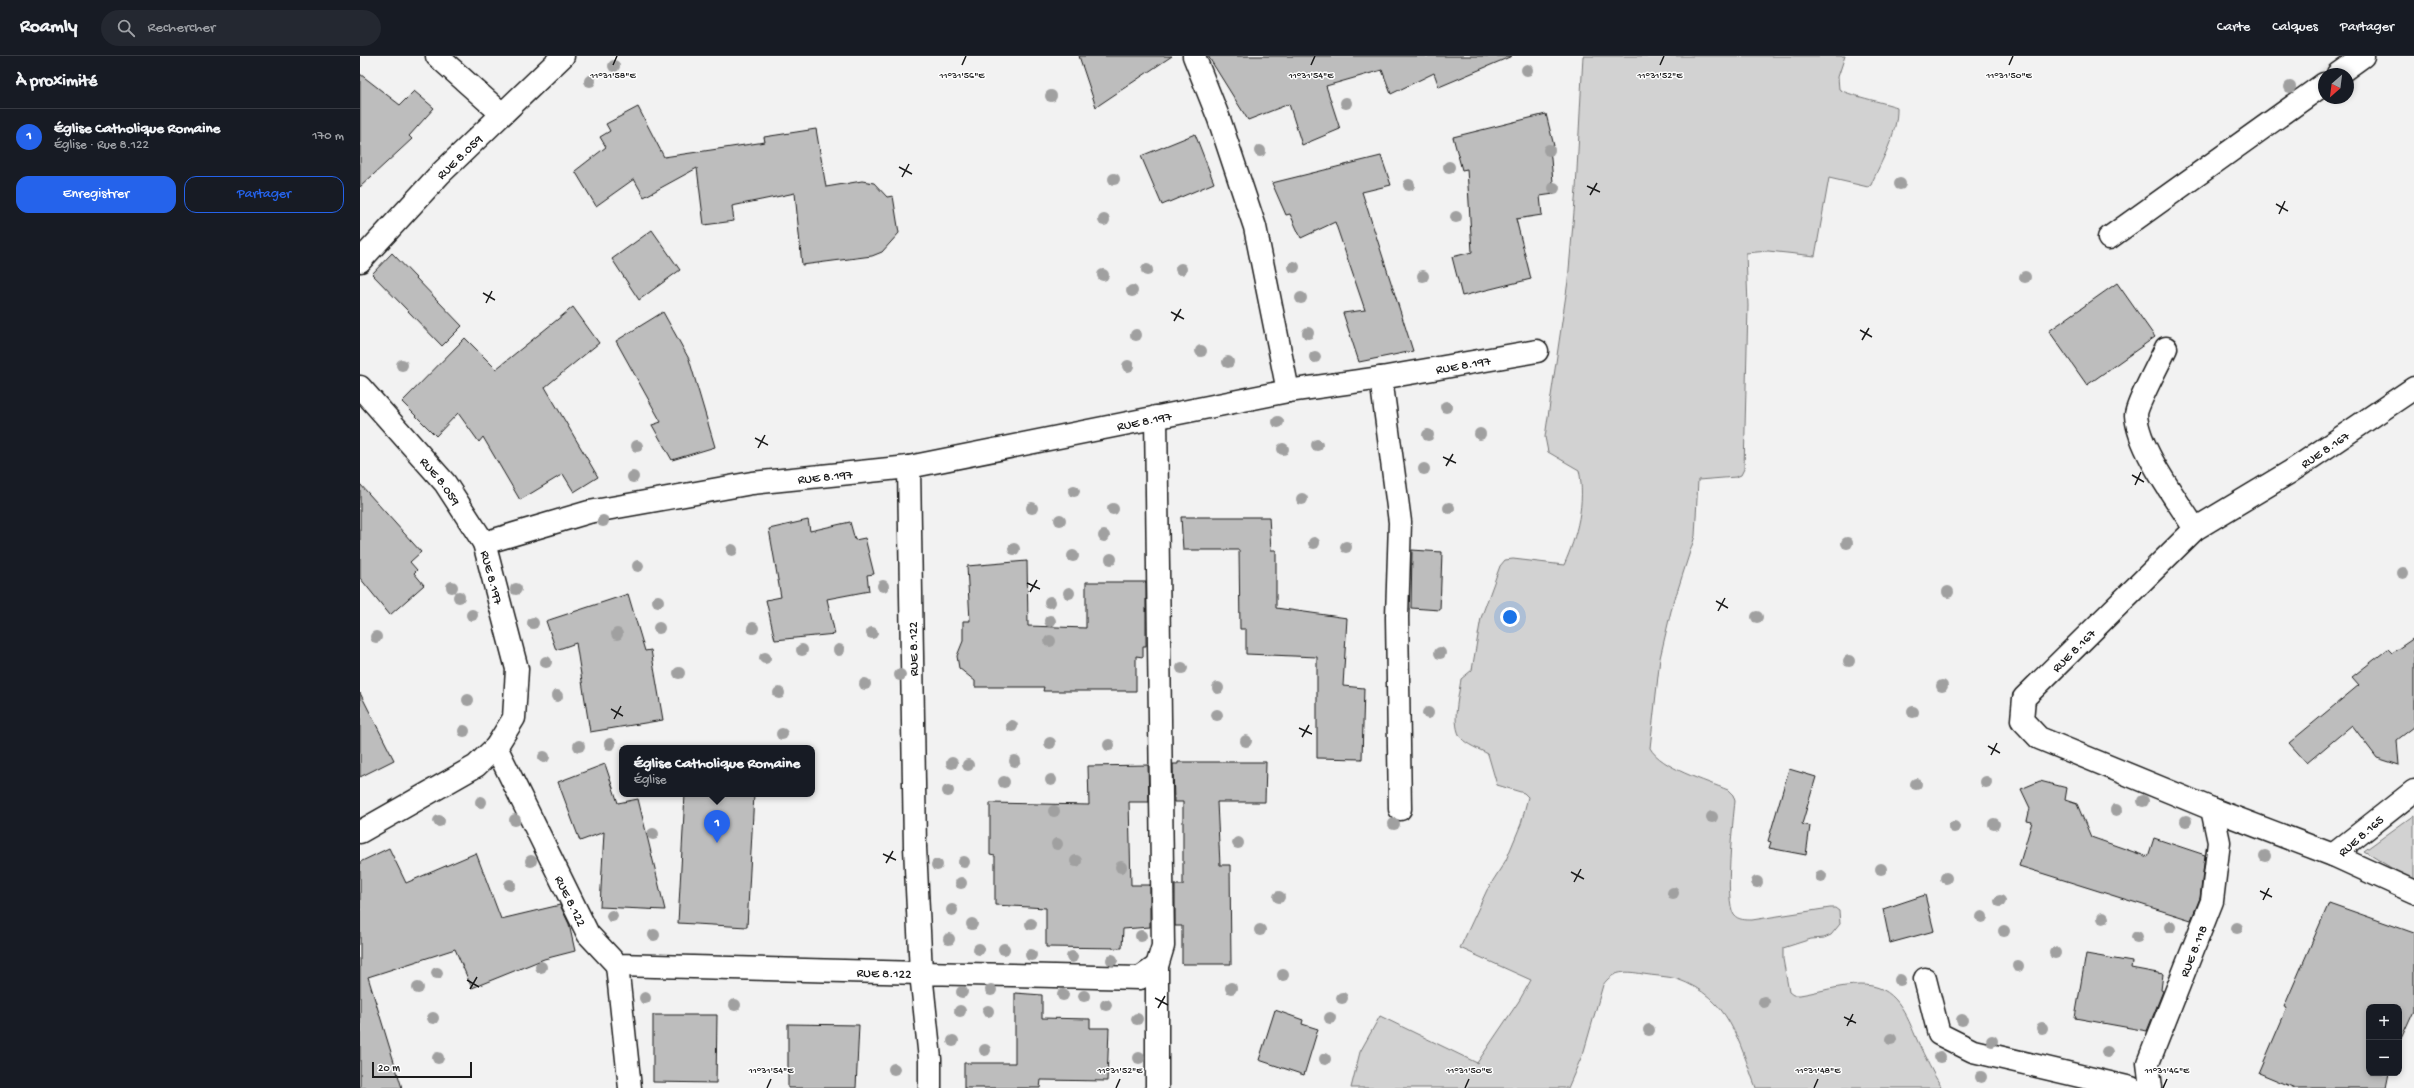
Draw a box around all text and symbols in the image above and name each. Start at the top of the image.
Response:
search box [101,10,381,46]
text: Roamly [20,16,77,39]
icon: search [115,17,137,39]
text: Rechercher [147,19,215,37]
text: Carte [2217,19,2250,36]
text: Calques [2272,19,2318,36]
text: Partager [2340,19,2394,36]
north arrow [2318,68,2354,104]
text: 11°31'58"E [589,70,636,82]
text: 11°31'56"E [938,70,985,82]
text: 11°31'54"E [1288,70,1334,82]
text: 11°31'52"E [1637,70,1683,82]
text: 11°31'50"E [1985,70,2033,82]
text: À proximité [16,72,97,92]
text: Église Catholique Romaine [54,120,220,138]
text: 1 [26,129,32,144]
text: 170 m [312,129,344,144]
street label: RUE 8.059 [434,132,487,183]
text: Église · Rue 8.122 [54,138,149,153]
button: Enregistrer [16,176,176,213]
button: Partager [184,176,344,213]
street label: RUE 8.197 [1435,354,1493,378]
street label: RUE 8.197 [1116,409,1174,435]
street label: RUE 8.167 [2299,428,2354,473]
street label: RUE 8.059 [416,455,463,509]
street label: RUE 8.197 [797,468,855,488]
street label: RUE 8.197 [476,549,505,607]
your location [1500,607,1520,627]
street label: RUE 8.122 [907,621,922,676]
street label: RUE 8.167 [2050,626,2100,676]
popup [619,745,815,797]
text: Église Catholique Romaine [634,755,800,773]
text: Église [634,773,667,788]
pin: 1 [704,810,730,843]
street label: RUE 8.165 [2336,813,2388,861]
street label: RUE 8.122 [550,874,588,930]
street label: RUE 8.118 [2178,924,2212,980]
street label: RUE 8.122 [856,966,912,983]
map controls [2366,1004,2402,1076]
button: + [2366,1004,2402,1040]
button: − [2366,1040,2402,1076]
scale bar [372,1060,472,1079]
text: 20 m [378,1063,400,1075]
text: 11°31'54"E [748,1065,794,1077]
text: 11°31'52"E [1097,1065,1143,1077]
text: 11°31'50"E [1445,1065,1493,1077]
text: 11°31'48"E [1795,1065,1841,1077]
text: 11°31'46"E [2144,1065,2190,1077]

